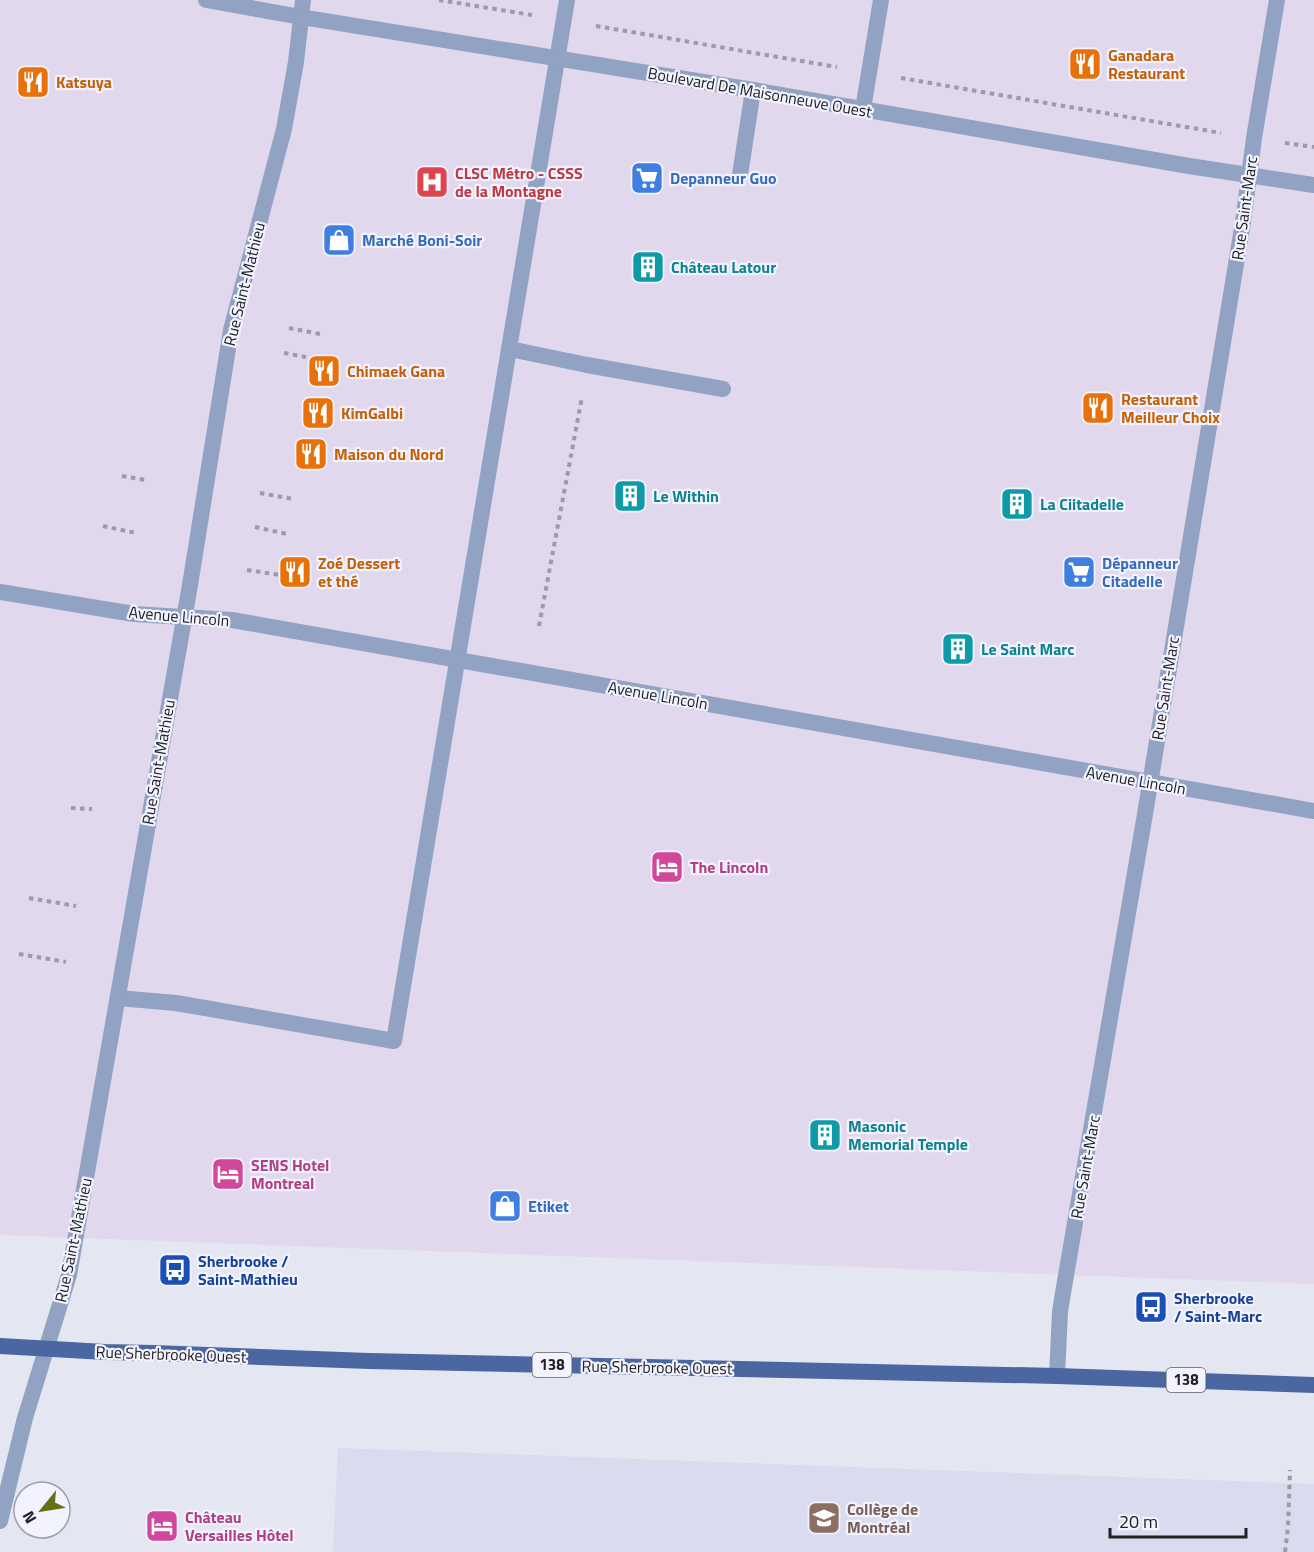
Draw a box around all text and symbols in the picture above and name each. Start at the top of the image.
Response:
place label: Ganadara Restaurant [1108,43,1185,85]
restaurant icon: Ganadara Restaurant [1067,46,1103,82]
street label: Boulevard De Maisonneuve Ouest [646,60,874,124]
restaurant icon: Katsuya [15,64,51,100]
place label: Katsuya [56,70,112,94]
street label: Rue Saint-Marc [1225,154,1263,262]
supermarket icon: Depanneur Guo [629,160,665,196]
place label: CLSC Métro - CSSS de la Montagne [455,161,583,203]
hospital icon: CLSC Métro - CSSS de la Montagne [414,164,450,200]
place label: Depanneur Guo [670,166,777,190]
street label: Rue Saint-Mathieu [217,220,271,348]
shop icon: Marché Boni-Soir [321,222,357,258]
place label: Marché Boni-Soir [362,228,482,252]
building icon: Château Latour [630,249,666,285]
place label: Château Latour [671,255,776,279]
restaurant icon: Chimaek Gana [306,353,342,389]
place label: Chimaek Gana [347,359,445,383]
place label: Restaurant Meilleur Choix [1121,387,1220,429]
restaurant icon: Restaurant Meilleur Choix [1080,390,1116,426]
restaurant icon: KimGalbi [300,395,336,431]
place label: KimGalbi [341,401,403,425]
restaurant icon: Maison du Nord [293,436,329,472]
place label: Maison du Nord [334,442,444,466]
building icon: Le Within [612,478,648,514]
place label: Le Within [653,484,719,508]
building icon: La Ciitadelle [999,486,1035,522]
place label: La Ciitadelle [1040,492,1124,516]
place label: Zoé Dessert et thé [318,551,400,593]
place label: Dépanneur Citadelle [1102,551,1178,593]
restaurant icon: Zoé Dessert et thé [277,554,313,590]
supermarket icon: Dépanneur Citadelle [1061,554,1097,590]
street label: Avenue Lincoln [128,600,230,632]
building icon: Le Saint Marc [940,631,976,667]
street label: Rue Saint-Marc [1145,634,1185,742]
place label: Le Saint Marc [981,637,1074,661]
street label: Avenue Lincoln [606,674,710,716]
street label: Rue Saint-Mathieu [135,698,181,826]
street label: Avenue Lincoln [1084,759,1188,801]
hotel icon: The Lincoln [649,849,685,885]
place label: The Lincoln [690,855,768,879]
street label: Rue Saint-Marc [1064,1113,1106,1221]
place label: Masonic Memorial Temple [848,1114,968,1156]
building icon: Masonic Memorial Temple [807,1117,843,1153]
place label: SENS Hotel Montreal [251,1153,329,1195]
hotel icon: SENS Hotel Montreal [210,1156,246,1192]
street label: Rue Saint-Mathieu [48,1176,98,1304]
shop icon: Etiket [487,1188,523,1224]
place label: Etiket [528,1194,569,1218]
place label: Sherbrooke / Saint-Mathieu [198,1249,298,1291]
bus stop icon: Sherbrooke / Saint-Mathieu [157,1252,193,1288]
place label: Sherbrooke / Saint-Marc [1174,1286,1262,1328]
bus stop icon: Sherbrooke / Saint-Marc [1133,1289,1169,1325]
street label: Rue Sherbrooke Ouest [95,1339,247,1369]
road number: 138 [532,1353,572,1377]
street label: Rue Sherbrooke Ouest [581,1354,733,1380]
road number: 138 [1166,1368,1206,1392]
north arrow [12,1480,72,1540]
place label: Collège de Montréal [847,1497,918,1539]
school or university icon: Collège de Montréal [806,1500,842,1536]
scale bar [1110,1501,1246,1539]
place label: Château Versailles Hôtel [185,1505,294,1547]
text: N [16,1507,42,1528]
hotel icon: Château Versailles Hôtel [144,1508,180,1544]
text: 20 m [1119,1508,1158,1535]

